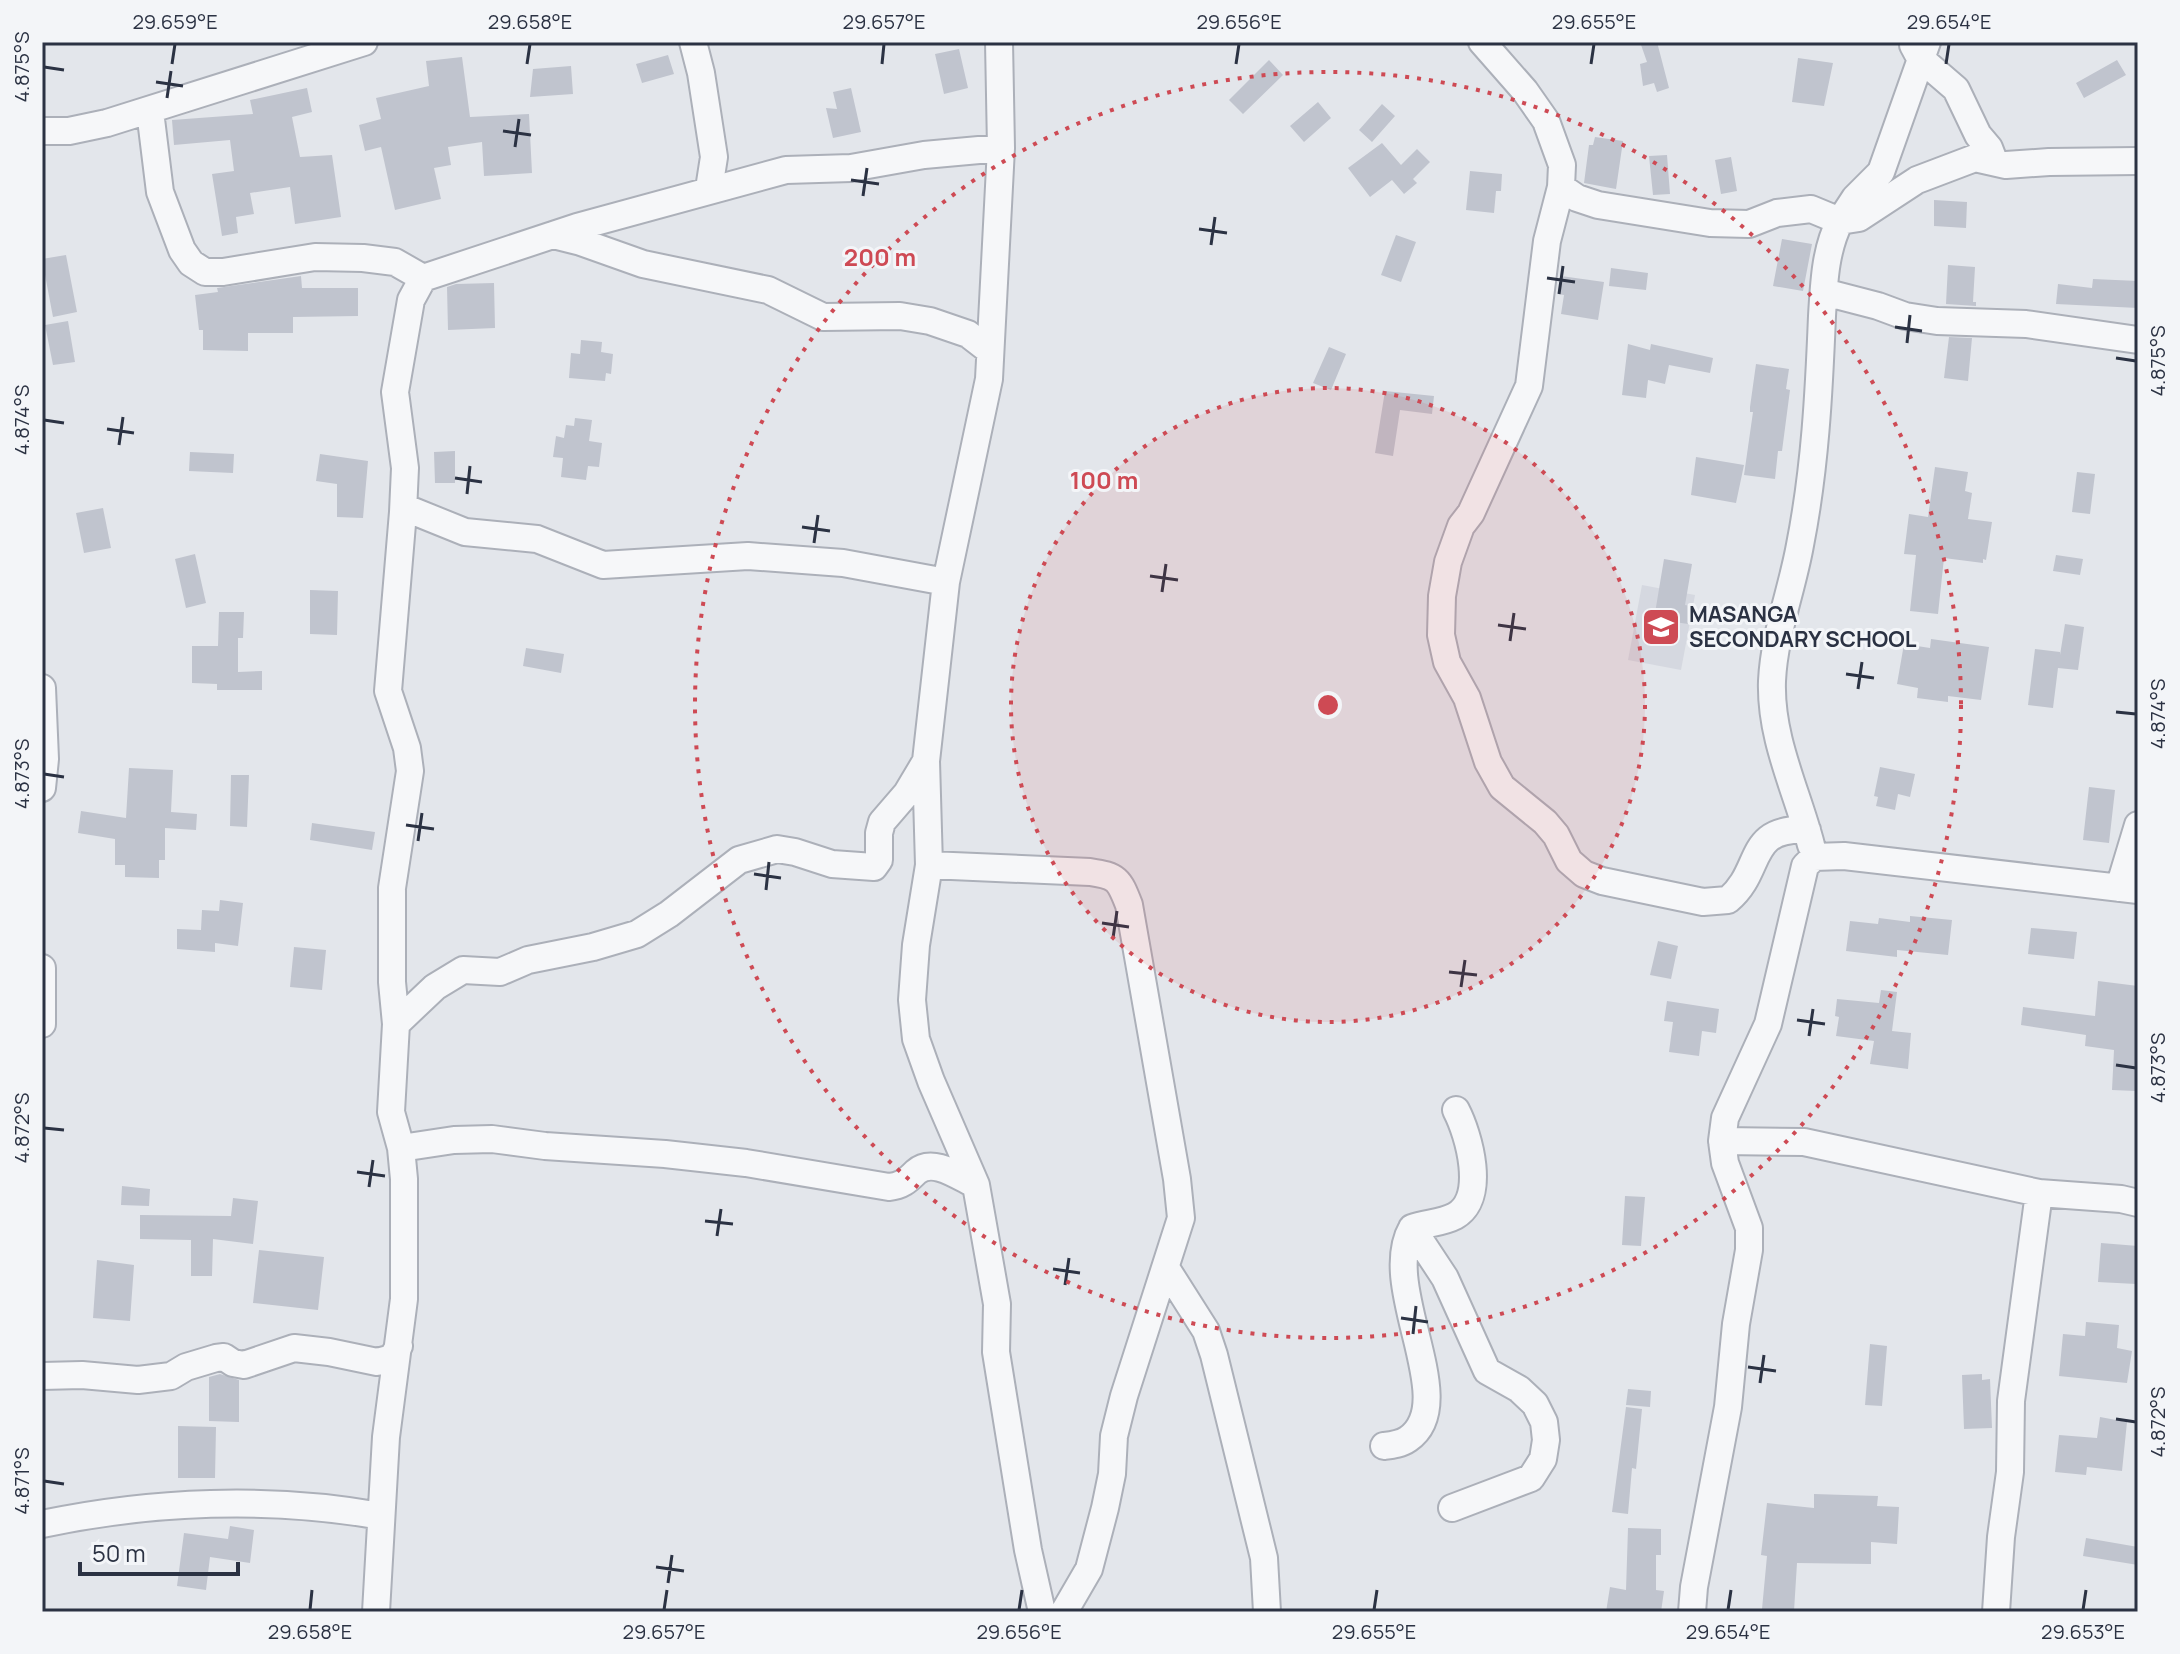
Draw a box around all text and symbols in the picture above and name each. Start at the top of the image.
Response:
text: 29.659°E [132,8,218,35]
text: 29.658°E [488,8,572,35]
text: 29.657°E [843,8,925,35]
text: 29.656°E [1196,8,1282,35]
text: 29.655°E [1552,8,1636,35]
text: 29.654°E [1907,8,1991,35]
text: 4.875°S [8,32,35,103]
text: 200 m [844,240,916,273]
text: 4.875°S [2144,326,2171,397]
text: 4.874°S [8,385,35,455]
text: 100 m [1070,463,1138,496]
place label: MASANGA SECONDARY SCHOOL [1689,599,1917,654]
school or university icon: MASANGA SECONDARY SCHOOL [1640,606,1682,648]
text: 4.874°S [2144,679,2171,749]
centre of rings [1314,691,1342,719]
text: 4.873°S [8,739,35,809]
text: 4.873°S [2144,1033,2171,1103]
text: 4.872°S [8,1093,35,1163]
text: 4.872°S [2144,1387,2171,1457]
text: 4.871°S [8,1447,35,1515]
scale bar [80,1526,238,1576]
text: 50 m [92,1536,146,1569]
text: 29.658°E [268,1618,352,1645]
text: 29.657°E [623,1618,705,1645]
text: 29.656°E [976,1618,1062,1645]
text: 29.655°E [1332,1618,1416,1645]
text: 29.654°E [1686,1618,1770,1645]
text: 29.653°E [2041,1618,2125,1645]

